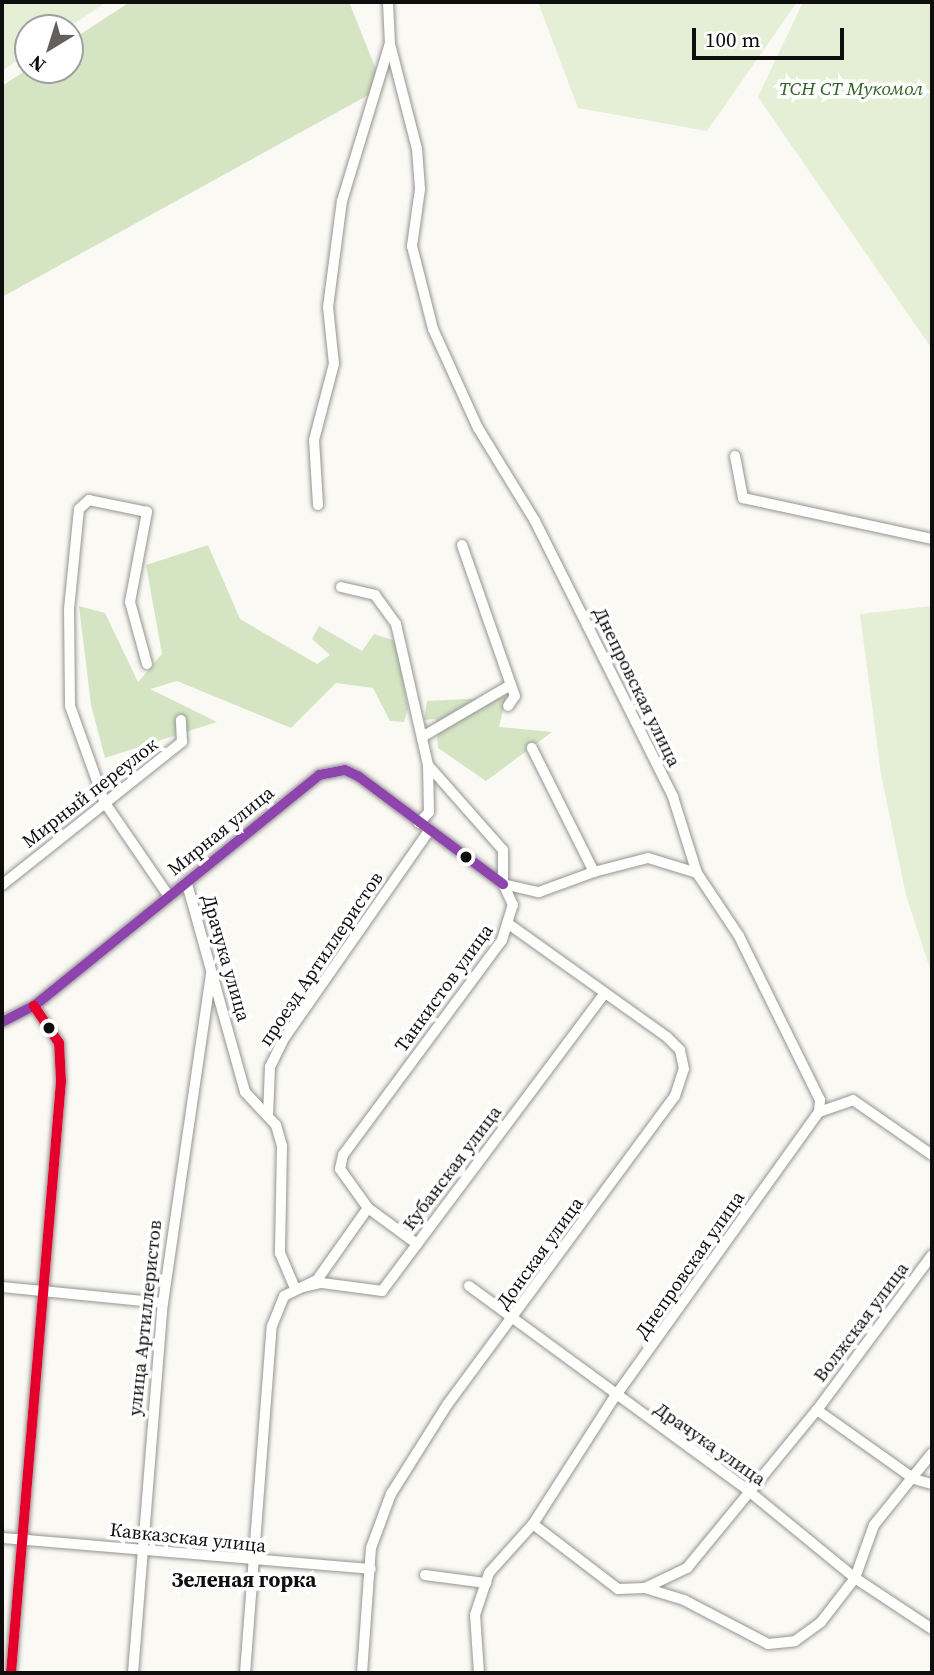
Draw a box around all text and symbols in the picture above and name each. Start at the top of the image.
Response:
north arrow [14,14,84,84]
scale bar [696,14,848,58]
text: 100 m [705,25,760,54]
text: N [24,49,51,78]
park label: ТСН СТ Мукомол [779,78,923,100]
street label: Днепровская улица [588,603,686,771]
street label: Мирный переулок [18,733,162,853]
street label: Мирная улица [163,781,279,881]
unlabelled marker [459,850,473,864]
street label: проезд Артиллеристов [254,868,388,1050]
street label: Драчука улица [197,892,255,1024]
street label: Танкистов улица [390,920,498,1056]
unlabelled marker [42,1021,56,1035]
street label: Кубанская улица [398,1101,506,1235]
street label: Днепровская улица [631,1187,749,1343]
street label: Донская улица [492,1193,588,1313]
street label: улица Артиллеристов [123,1219,167,1417]
street label: Волжская улица [809,1258,913,1386]
street label: Драчука улица [650,1397,770,1491]
street label: Кавказская улица [109,1518,267,1558]
district label: Зеленая горка [172,1567,316,1593]

